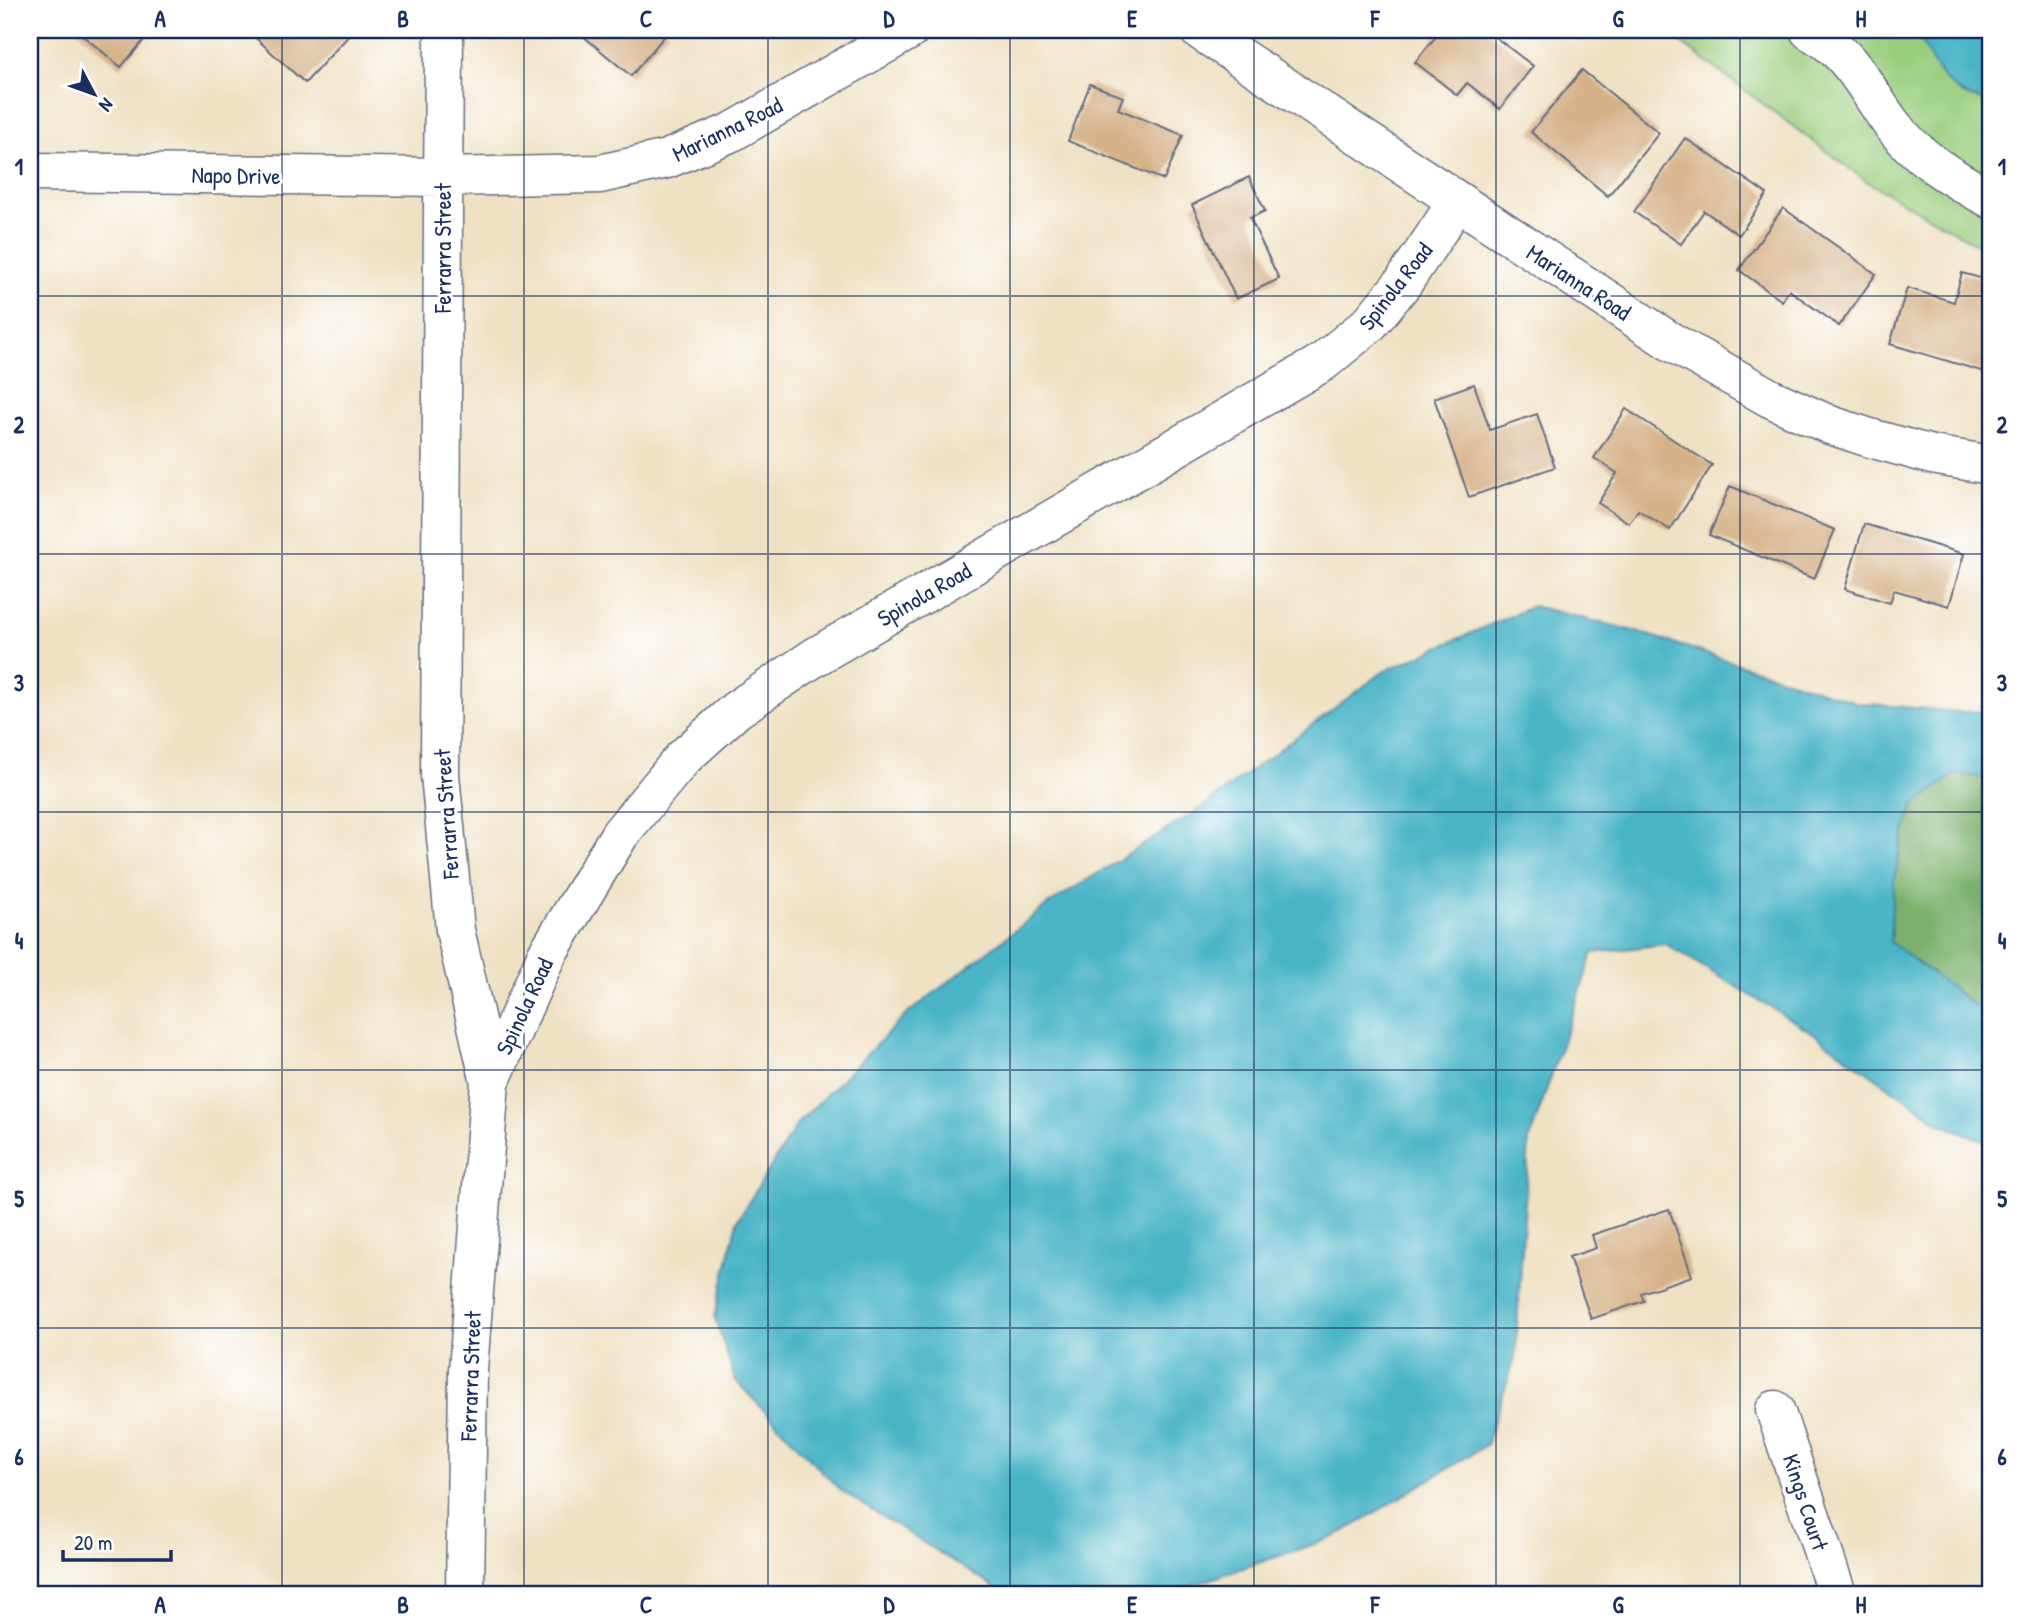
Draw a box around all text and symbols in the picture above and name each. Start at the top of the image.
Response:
text: A [154,3,166,34]
text: B [397,3,409,34]
text: C [640,3,652,34]
text: D [884,3,896,34]
text: E [1127,3,1138,34]
text: F [1370,3,1381,34]
text: G [1612,3,1624,34]
text: H [1856,3,1867,34]
north arrow [60,60,130,130]
street label: Marianna Road [667,89,787,169]
text: N [94,93,120,117]
text: 1 [15,151,23,182]
text: 1 [1998,151,2006,182]
street label: Napo Drive [191,159,281,191]
street label: Ferrarra Street [427,182,458,314]
street label: Spinola Road [1351,236,1439,336]
street label: Marianna Road [1521,237,1637,327]
text: 2 [14,409,25,440]
text: 2 [1997,409,2008,440]
street label: Spinola Road [872,555,977,633]
text: 3 [14,667,24,698]
text: 3 [1997,667,2007,698]
street label: Ferrarra Street [426,747,466,881]
text: 4 [15,925,24,956]
text: 4 [1998,925,2007,956]
street label: Spinola Road [488,953,560,1059]
text: 5 [14,1183,24,1214]
text: 5 [1997,1183,2007,1214]
street label: Ferrarra Street [452,1309,488,1443]
text: 6 [14,1441,24,1472]
text: 6 [1997,1441,2007,1472]
street label: Kings Court [1776,1450,1836,1555]
scale bar [63,1519,172,1563]
text: 20 m [74,1528,112,1557]
text: A [154,1589,166,1620]
text: B [397,1589,409,1620]
text: C [640,1589,652,1620]
text: D [884,1589,896,1620]
text: E [1127,1589,1138,1620]
text: F [1370,1589,1381,1620]
text: G [1612,1589,1624,1620]
text: H [1856,1589,1867,1620]

